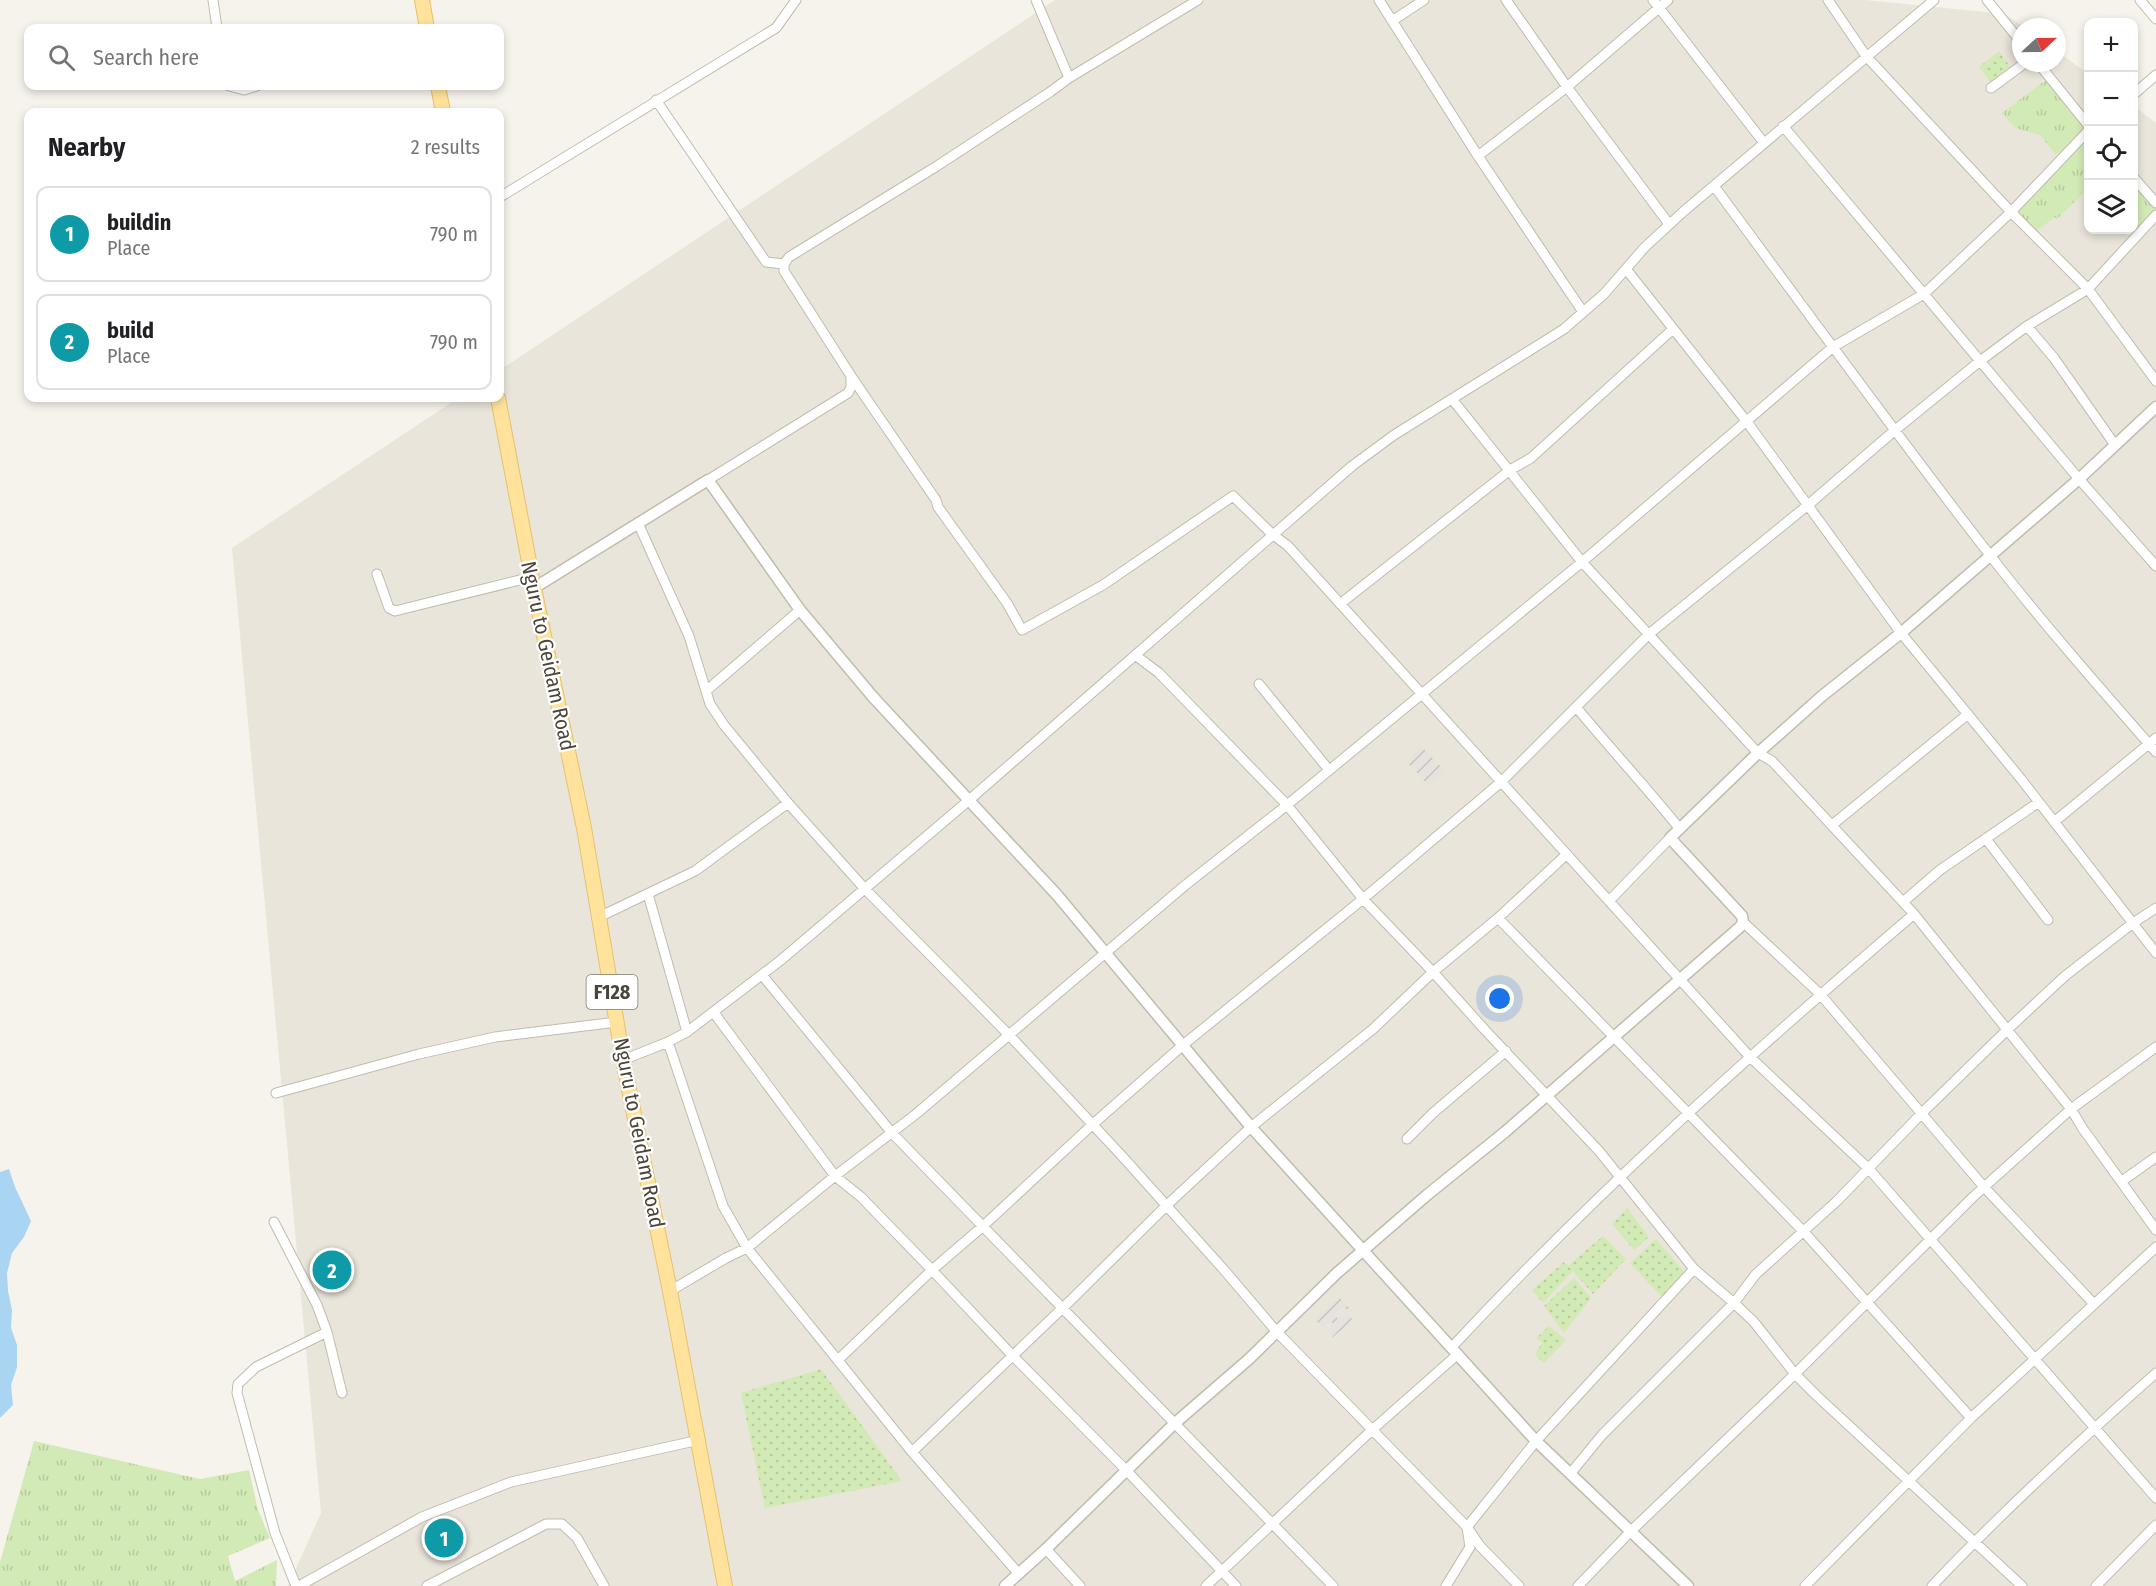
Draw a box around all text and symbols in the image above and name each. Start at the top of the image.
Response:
north arrow [2012,18,2066,72]
map controls [2084,18,2138,234]
button: + [2084,18,2138,72]
search box [24,24,504,90]
icon: search [45,41,78,74]
text: Search here [93,44,199,71]
button: − [2084,72,2138,126]
button: locate [2084,126,2138,180]
text: Nearby [48,132,125,163]
text: 2 results [411,135,480,159]
button: layers [2084,180,2138,234]
text: buildin [107,209,171,236]
text: 1 [65,222,74,246]
text: 790 m [430,222,478,246]
text: Place [107,236,150,260]
text: build [107,317,154,344]
text: 2 [65,330,74,354]
text: 790 m [430,330,478,354]
text: Place [107,344,150,368]
street label: Nguru to Geidam Road [515,559,581,753]
road number: F128 [586,975,638,1009]
your location [1485,984,1514,1013]
street label: Nguru to Geidam Road [608,1036,670,1230]
pin: 2 [312,1248,352,1292]
pin: 1 [424,1516,464,1560]

